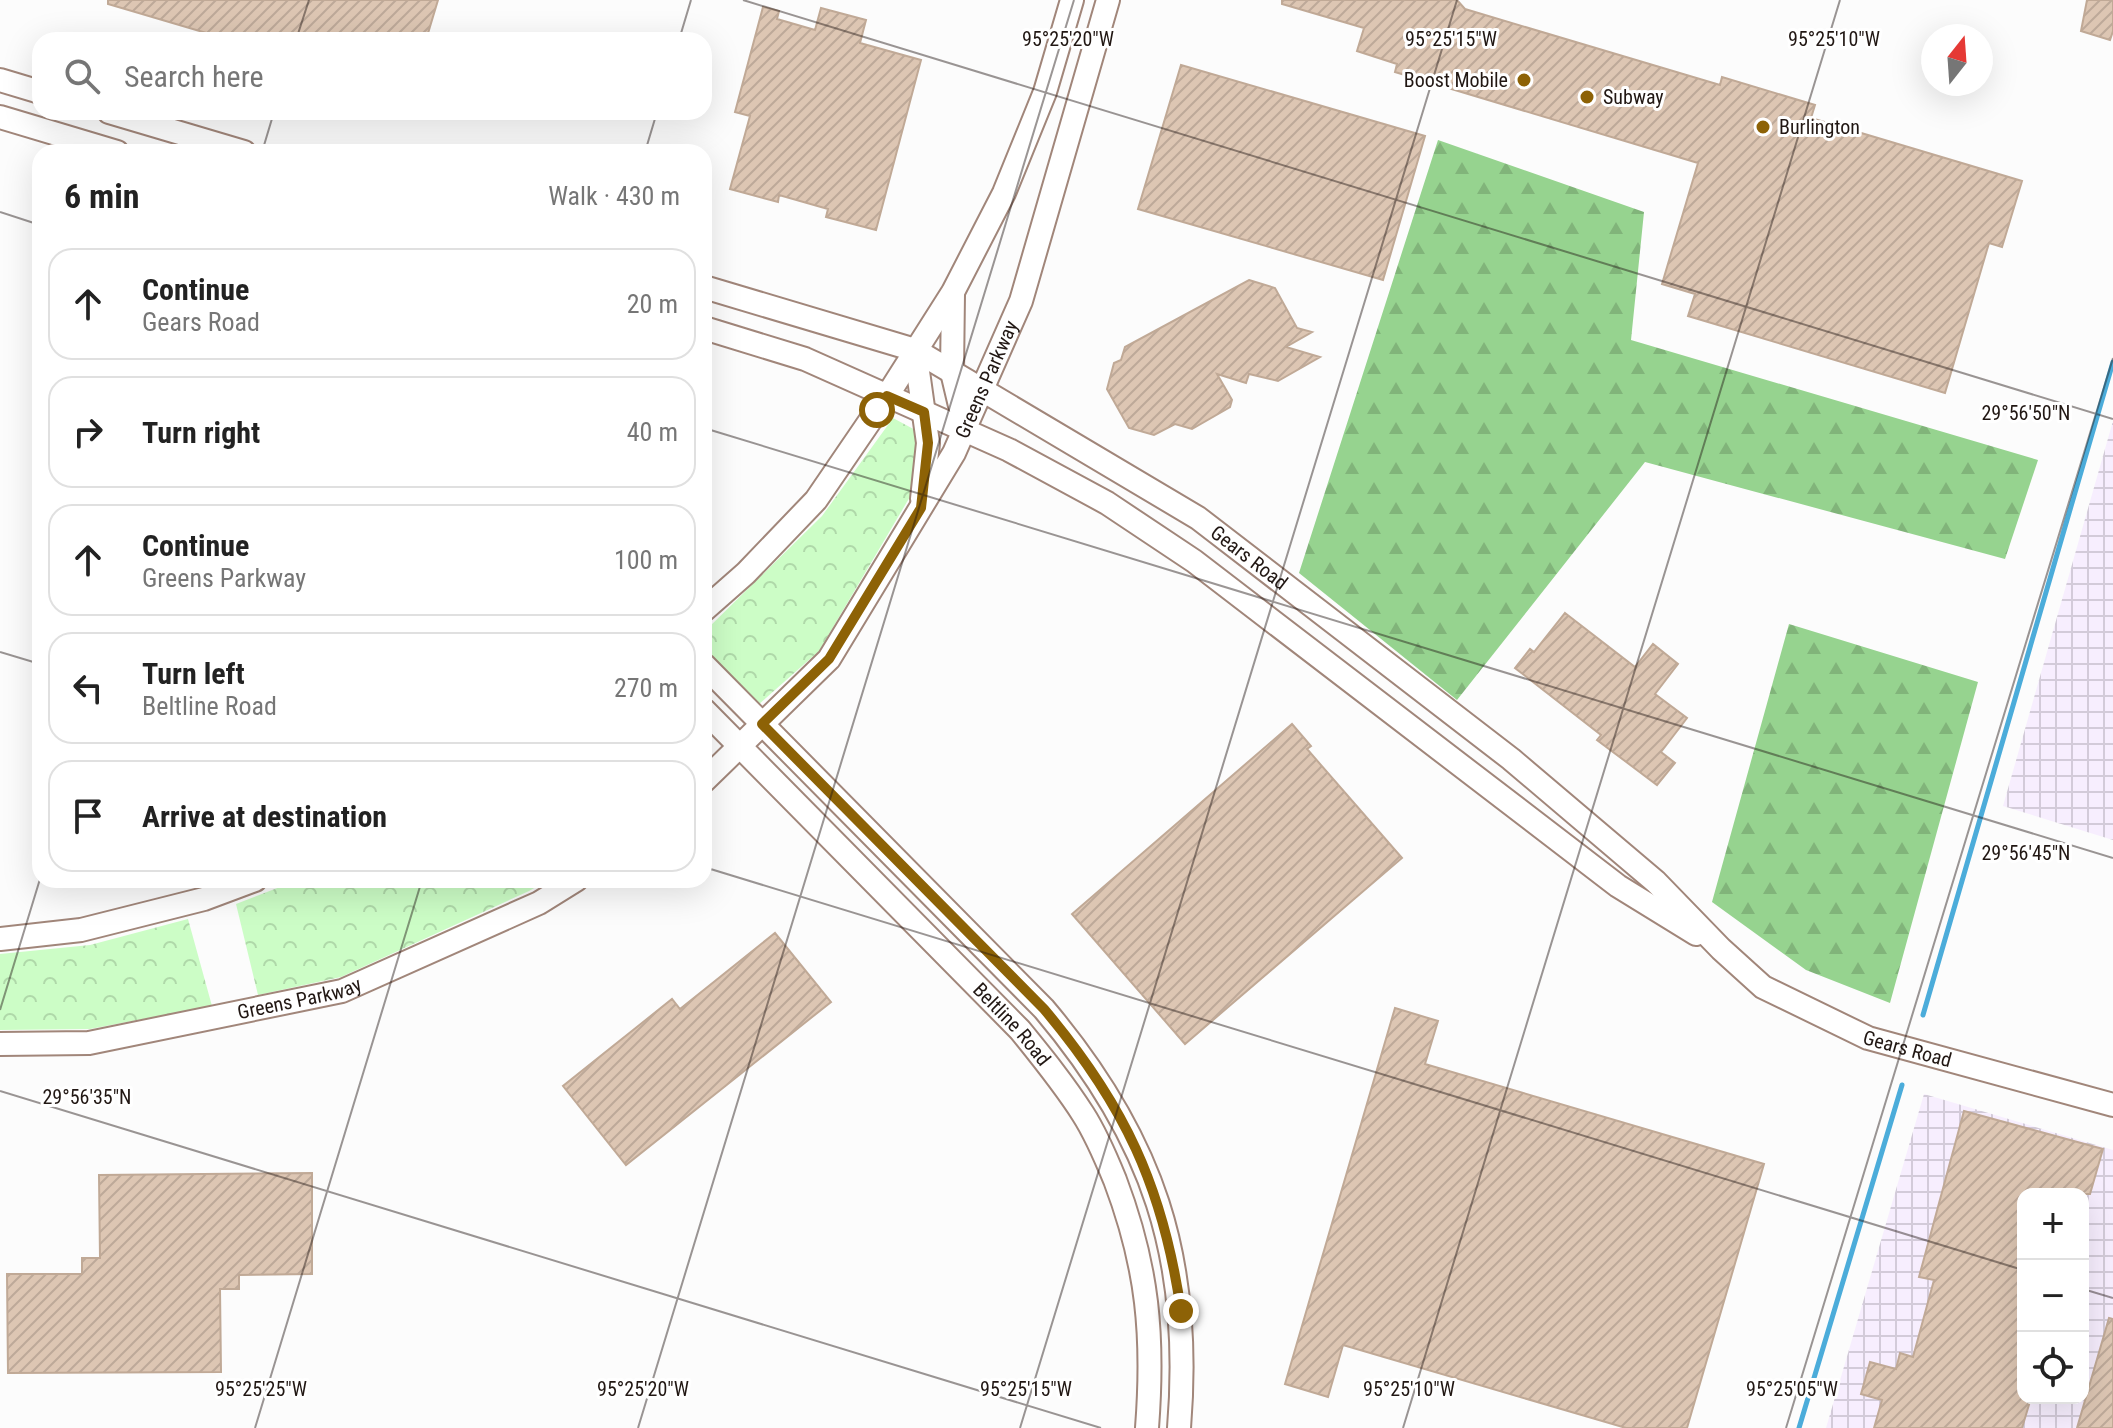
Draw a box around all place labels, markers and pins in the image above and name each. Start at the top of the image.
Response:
place label: Boost Mobile [1404,68,1508,92]
marker: Boost Mobile [1515,71,1533,89]
place label: Subway [1603,85,1664,109]
marker: Subway [1578,88,1596,106]
place label: Burlington [1779,115,1860,139]
marker: Burlington [1754,118,1772,136]

